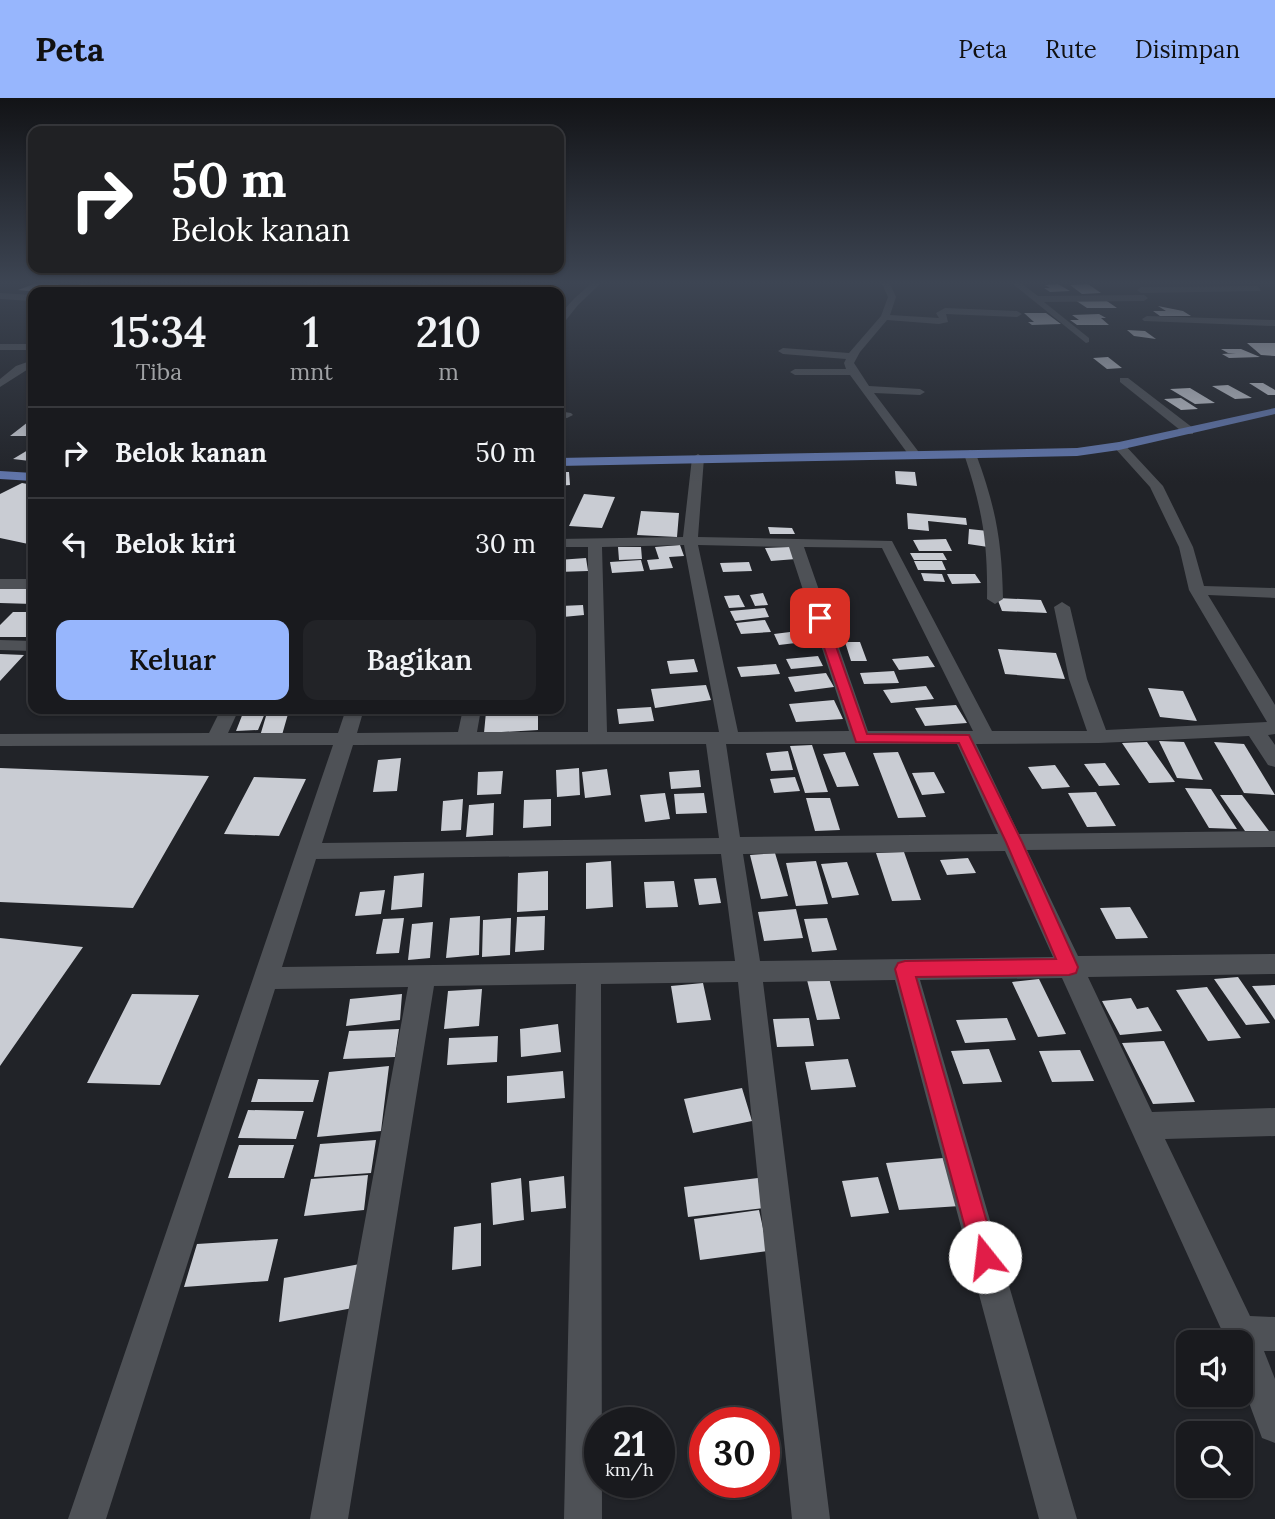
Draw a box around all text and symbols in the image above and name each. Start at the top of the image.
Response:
text: Peta [35,28,104,70]
text: Peta [958,34,1007,65]
text: Rute [1045,34,1097,65]
text: Disimpan [1135,34,1240,65]
text: 50 m [171,148,287,210]
icon: right [56,154,147,245]
text: Belok kanan [171,209,350,250]
text: 15:34 [111,305,207,359]
text: 1 [303,305,320,359]
text: 210 [416,305,481,359]
text: Tiba [136,357,182,386]
text: mnt [290,357,333,386]
text: m [438,357,459,386]
icon: right [56,434,94,472]
text: Belok kanan [115,436,267,469]
text: 50 m [476,436,536,469]
icon: left [56,525,94,563]
text: Belok kiri [115,527,236,560]
text: 30 m [475,527,536,560]
pin [790,588,850,648]
icon: arrive [801,599,839,637]
button: Keluar [56,620,289,700]
button: Bagikan [303,620,536,700]
position arrow [948,1220,1022,1294]
map controls [1176,1330,1253,1498]
button: sound [1176,1330,1253,1407]
speed limit sign: 30 [689,1407,780,1498]
text: 21 [613,1421,646,1466]
button: search [1176,1421,1253,1498]
text: km/h [605,1458,654,1481]

